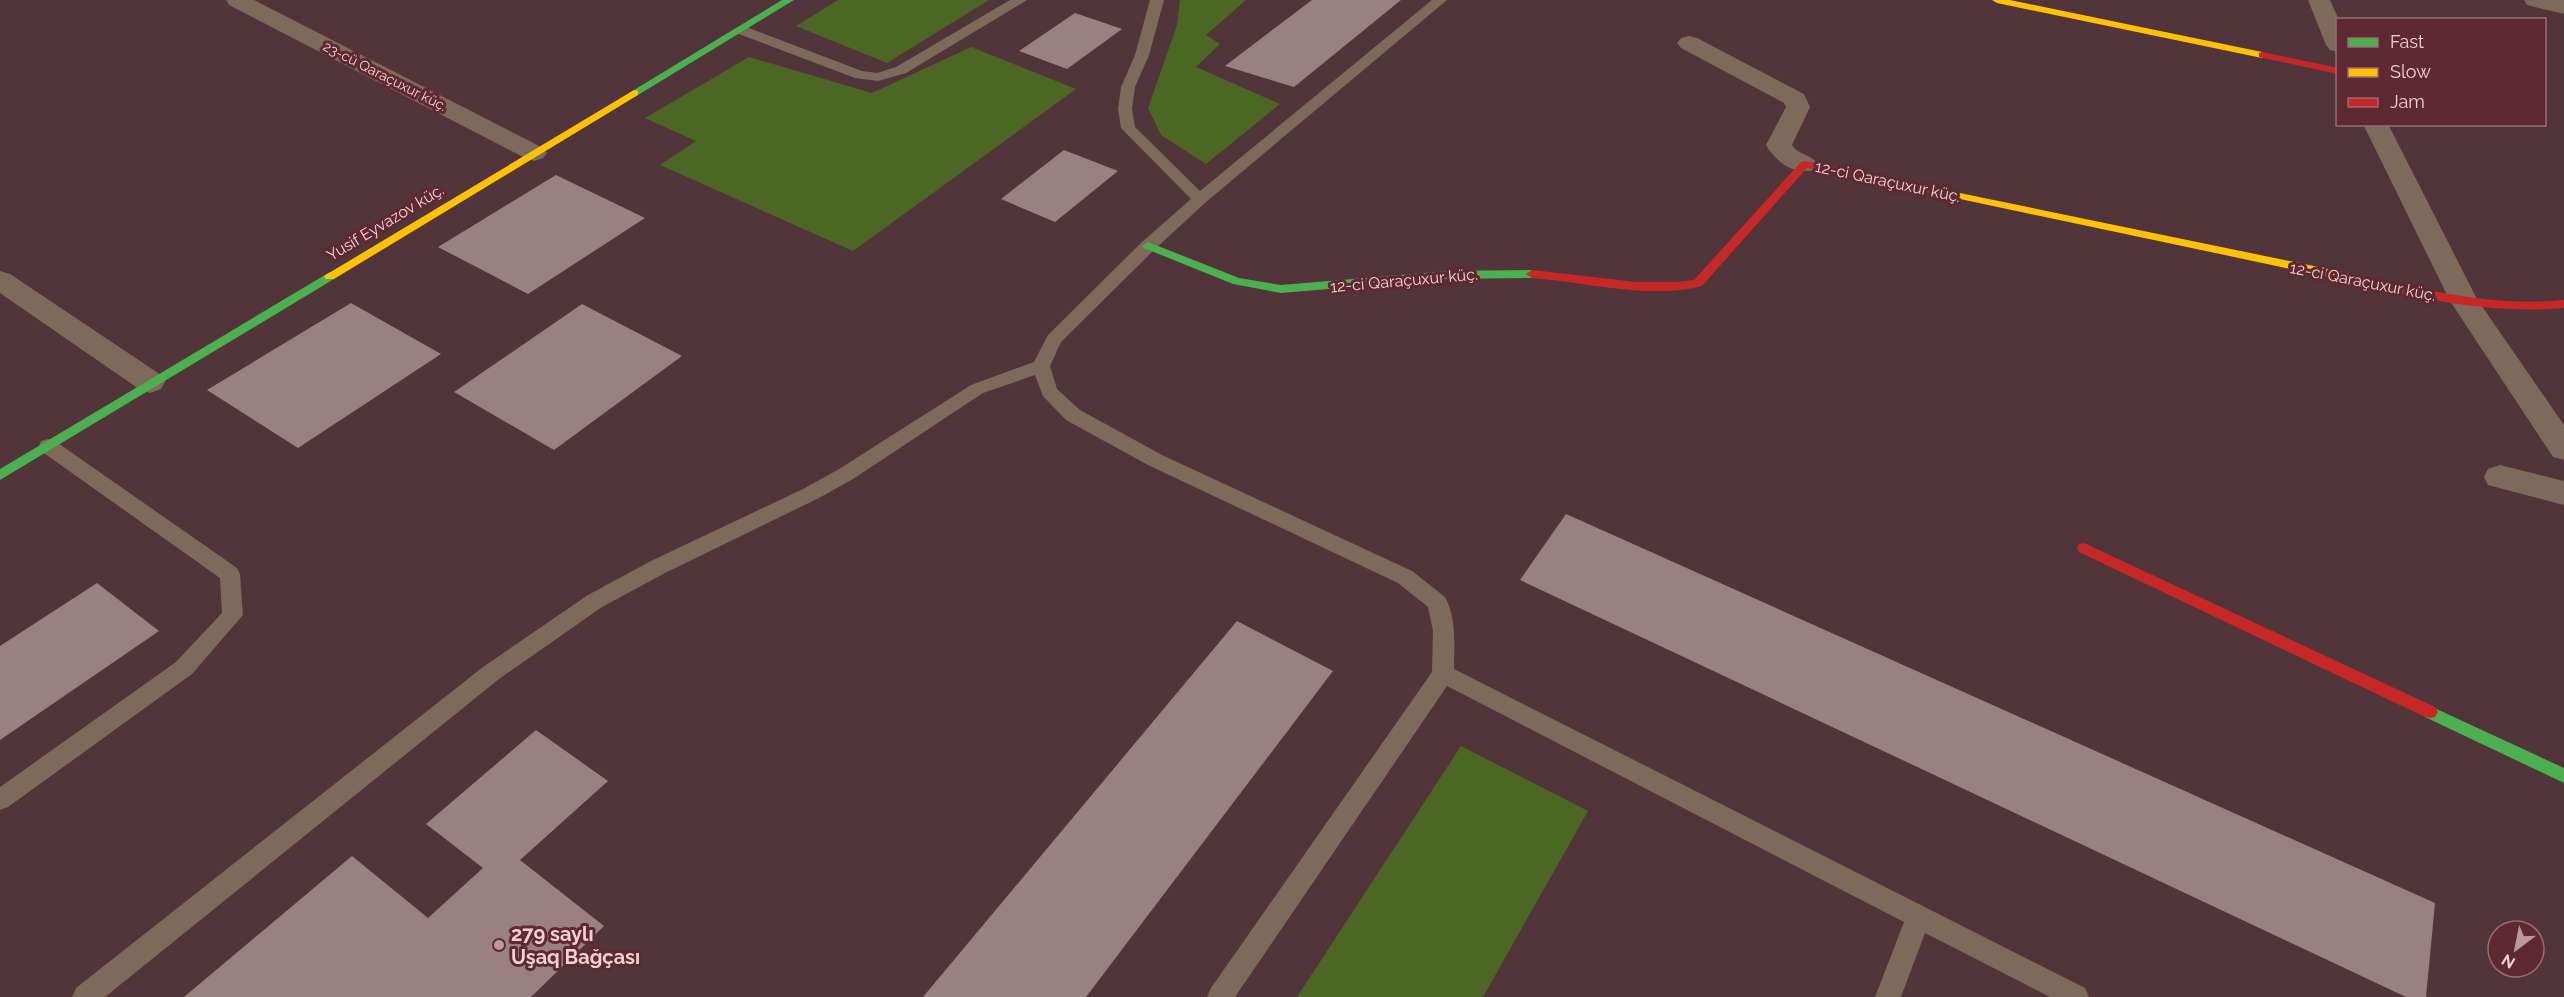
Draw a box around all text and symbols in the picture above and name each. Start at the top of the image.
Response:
legend [2336,18,2546,126]
text: Fast [2390,31,2424,52]
street label: 23-cü Qaraçuxur küç. [321,38,449,114]
text: Slow [2390,61,2431,82]
text: Jam [2390,91,2425,112]
street label: 12-ci Qaraçuxur küç. [1813,157,1962,206]
street label: Yusif Eyvazov küç. [323,180,447,265]
street label: 12-ci Qaraçuxur küç. [2288,258,2437,305]
street label: 12-ci Qaraçuxur küç. [1329,265,1479,296]
north arrow [2486,919,2546,979]
place label: 279 saylı Uşaq Bağçası [511,922,640,969]
marker: 279 saylı Uşaq Bağçası [492,938,506,952]
text: N [2498,950,2519,973]

